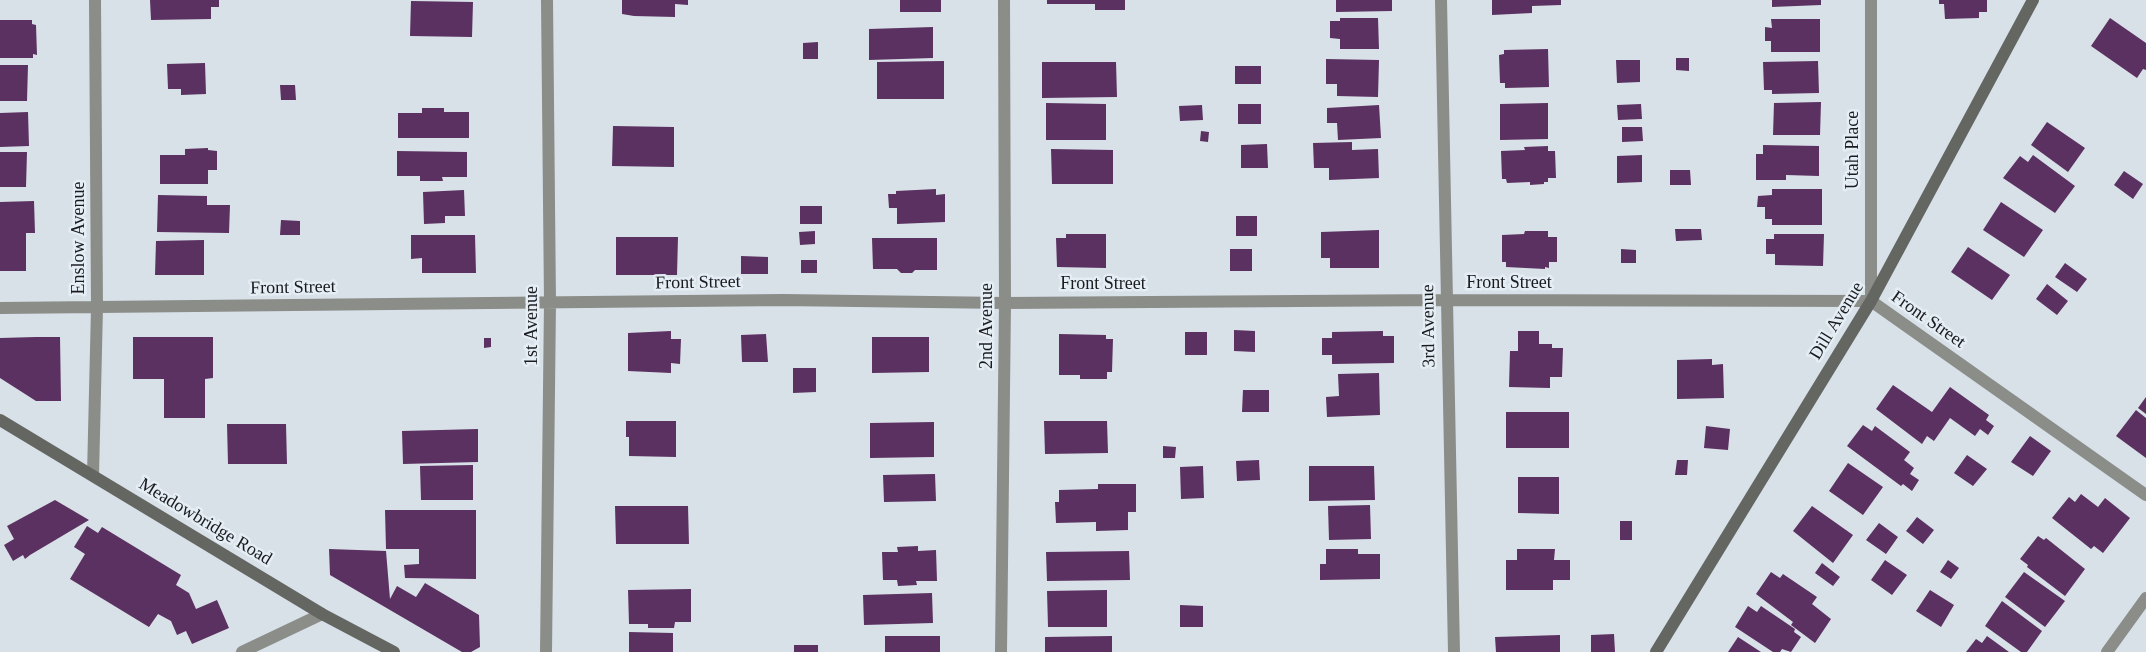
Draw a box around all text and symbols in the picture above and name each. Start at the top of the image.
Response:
street label: Utah Place [1842,111,1864,189]
street label: Enslow Avenue [68,181,90,295]
street label: Front Street [655,271,741,295]
street label: Front Street [1466,272,1552,294]
street label: Front Street [1060,273,1146,295]
street label: Front Street [250,276,336,300]
street label: Dill Avenue [1805,278,1869,364]
street label: 2nd Avenue [976,283,998,369]
street label: 3rd Avenue [1417,284,1441,368]
street label: 1st Avenue [521,286,543,366]
street label: Front Street [1887,287,1969,353]
street label: Meadowbridge Road [135,474,275,570]

